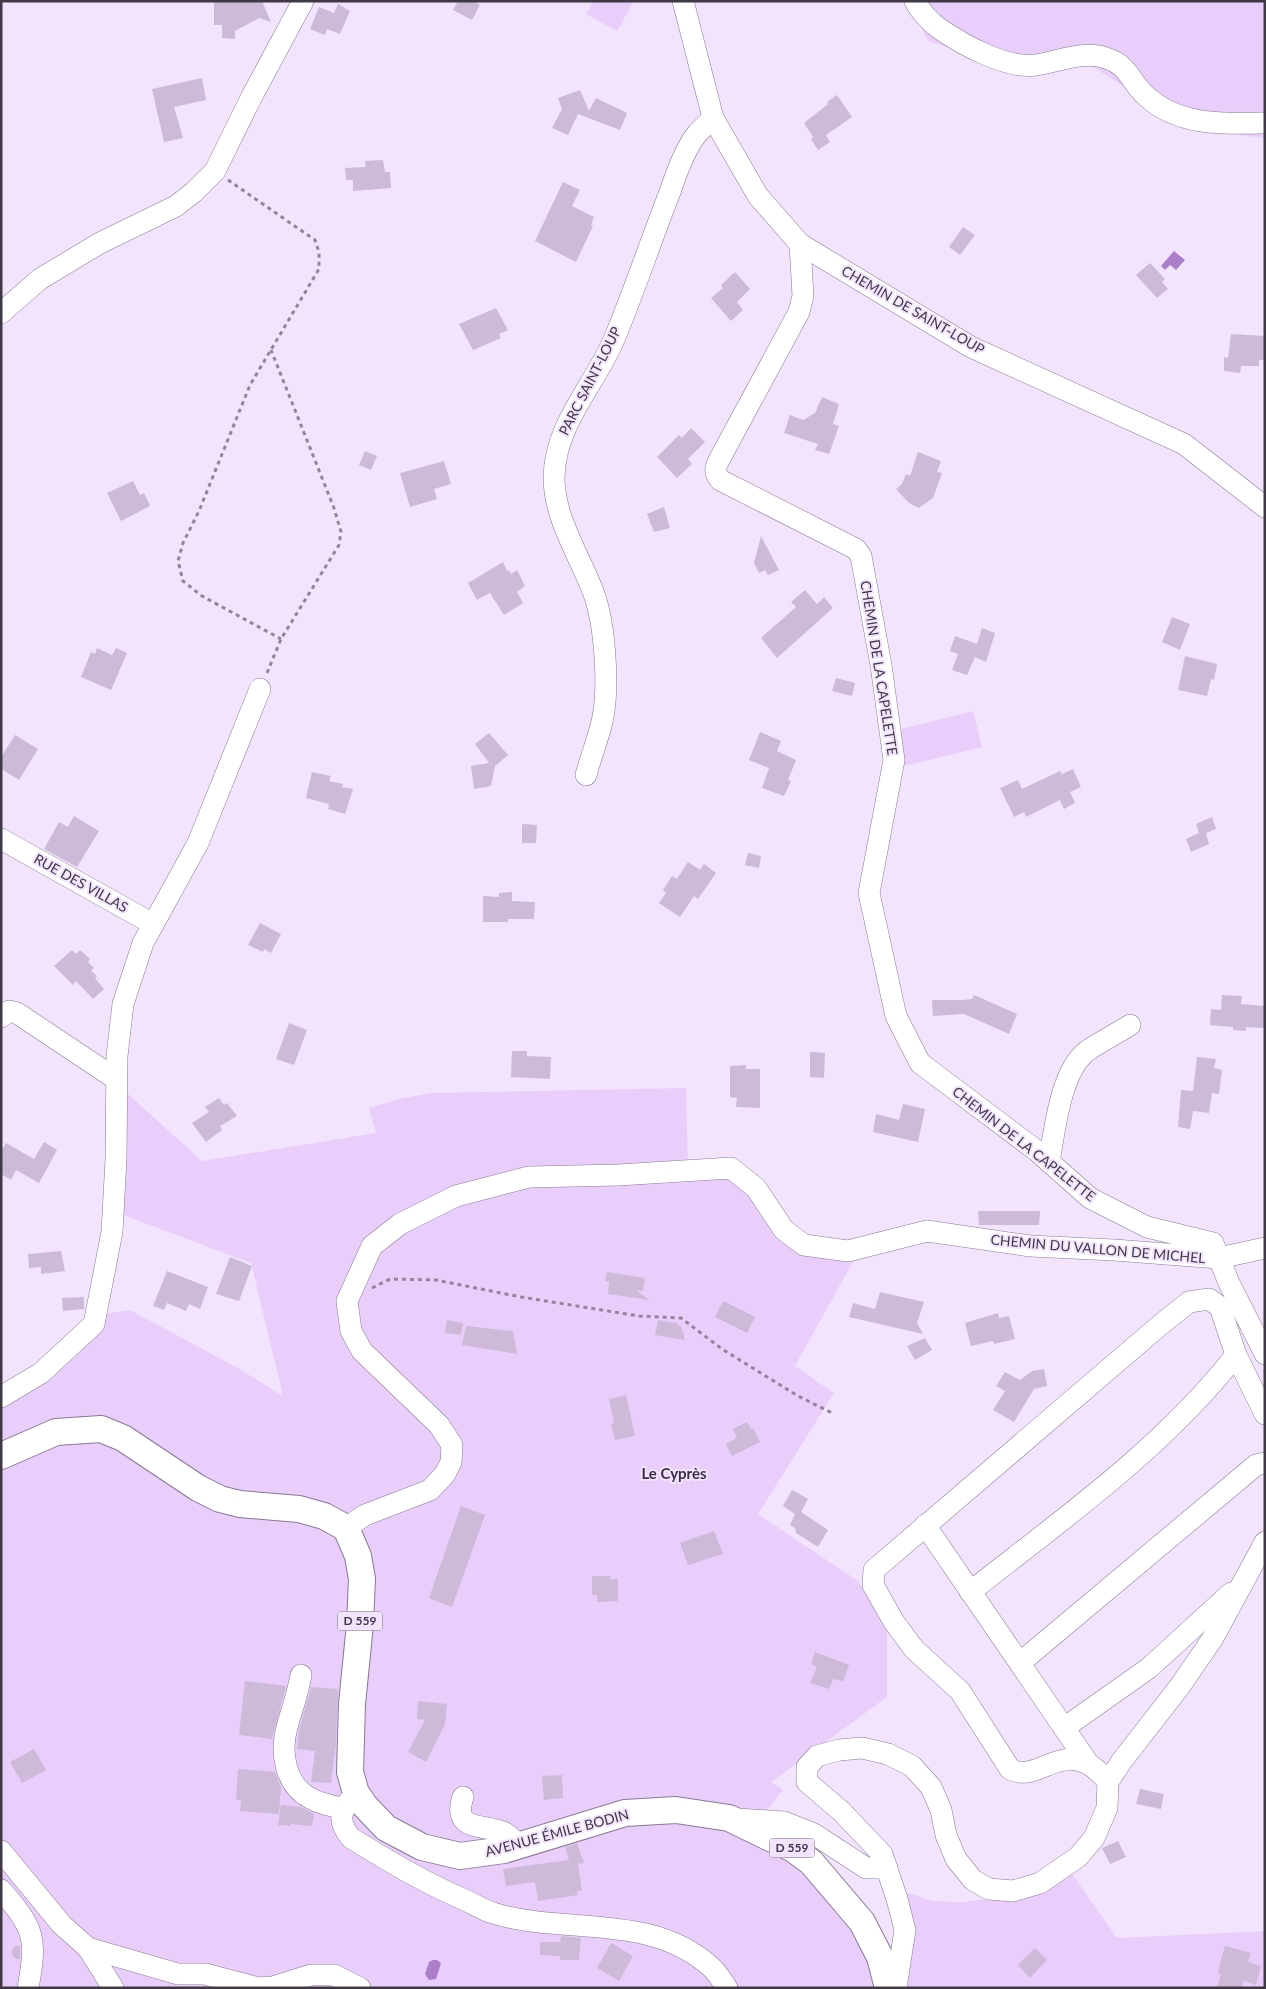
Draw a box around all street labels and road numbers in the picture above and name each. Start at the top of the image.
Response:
street label: CHEMIN DE SAINT-LOUP [839,262,988,358]
street label: PARC SAINT-LOUP [555,324,624,438]
street label: CHEMIN DE LA CAPELETTE [857,579,902,756]
street label: RUE DES VILLAS [31,850,131,915]
street label: CHEMIN DE LA CAPELETTE [949,1083,1099,1205]
street label: CHEMIN DU VALLON DE MICHEL [990,1231,1206,1266]
road number: D 559 [338,1612,382,1630]
street label: AVENUE ÉMILE BODIN [483,1805,631,1860]
road number: D 559 [770,1839,814,1858]

